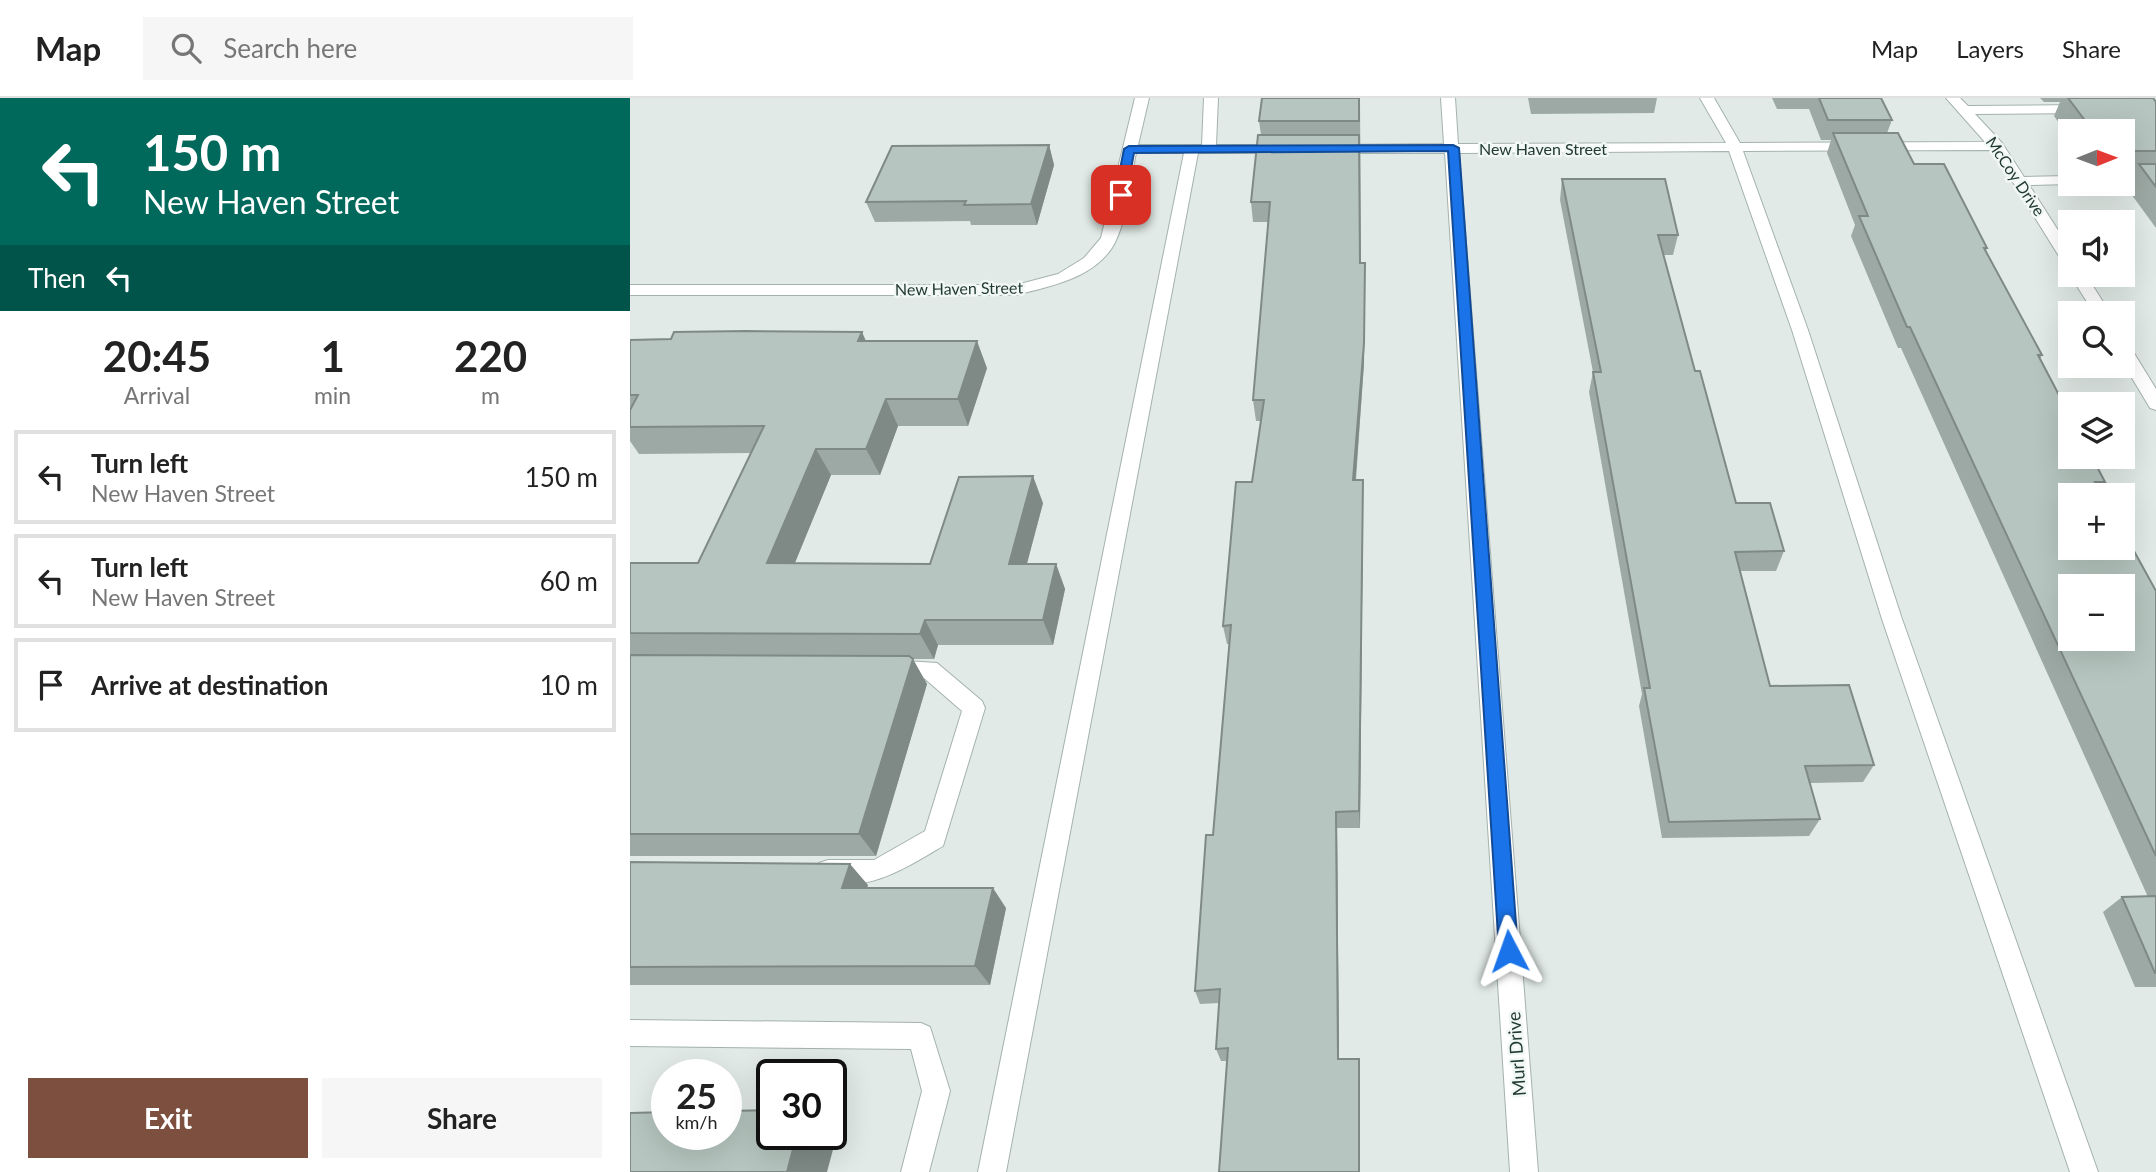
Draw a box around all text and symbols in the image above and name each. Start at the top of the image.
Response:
search box [143,17,633,80]
text: Map [35,28,101,68]
icon: search [167,29,205,67]
text: Search here [223,32,357,64]
text: Map [1871,34,1918,63]
text: Layers [1956,34,2024,63]
text: Share [2062,34,2121,63]
north arrow [2058,119,2135,196]
map controls [2058,119,2135,651]
text: 150 m [143,123,281,181]
icon: left [28,126,119,217]
street label: McCoy Drive [1983,133,2049,219]
street label: New Haven Street [1479,139,1607,158]
pin [1091,165,1151,225]
icon: arrive [1102,176,1140,214]
text: New Haven Street [143,182,399,221]
button: sound [2058,210,2135,287]
icon: left [100,259,138,297]
text: Then [28,262,86,294]
street label: New Haven Street [895,277,1023,299]
button: search [2058,301,2135,378]
text: 20:45 [103,331,211,381]
text: 1 [320,331,345,381]
text: 220 [454,331,527,381]
text: Arrival [124,381,190,409]
text: min [314,381,351,409]
text: m [481,381,500,409]
button: layers [2058,392,2135,469]
text: Turn left [91,447,188,479]
icon: left [32,458,70,496]
text: 150 m [525,461,598,493]
text: New Haven Street [91,479,275,507]
button: + [2058,483,2135,560]
text: Turn left [91,551,188,583]
icon: left [32,562,70,600]
text: 60 m [540,565,598,597]
button: − [2058,574,2135,651]
text: New Haven Street [91,583,275,611]
icon: arrive [32,666,70,704]
text: Arrive at destination [91,669,328,701]
text: 10 m [540,669,598,701]
position arrow [1472,914,1546,988]
street label: Murl Drive [1502,1011,1530,1097]
speed limit sign: 30 [756,1059,847,1150]
text: 25 [676,1074,717,1116]
button: Exit [28,1078,308,1158]
button: Share [322,1078,602,1158]
text: km/h [675,1111,718,1133]

